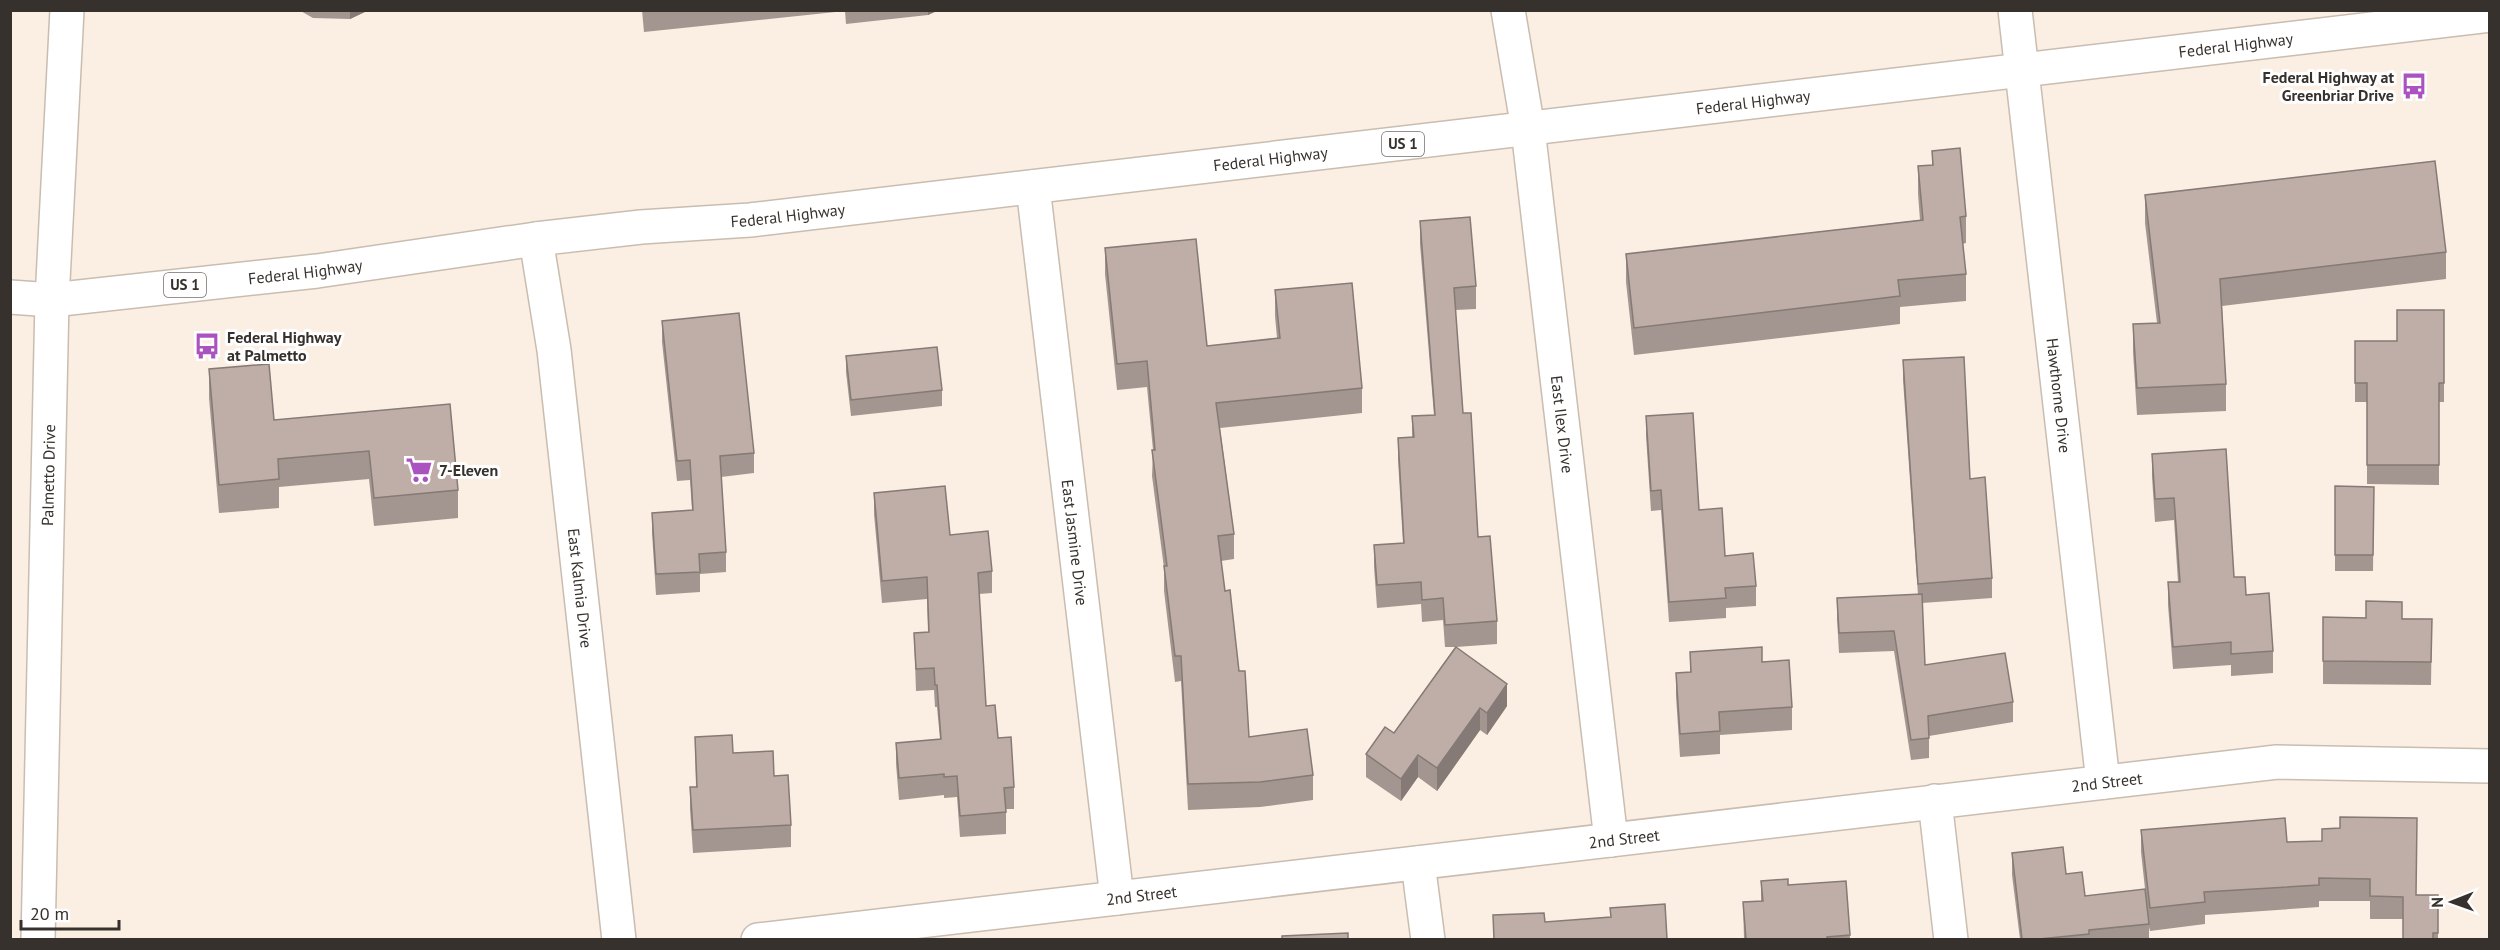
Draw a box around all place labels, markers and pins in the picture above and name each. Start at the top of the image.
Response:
place label: Federal Highway at Greenbriar Drive [2263,67,2394,105]
bus stop icon: Federal Highway at Greenbriar Drive [2399,71,2429,101]
place label: Federal Highway at Palmetto [227,327,342,365]
bus stop icon: Federal Highway at Palmetto [192,331,222,361]
supermarket icon: 7-Eleven [404,455,434,485]
place label: 7-Eleven [439,460,498,480]

